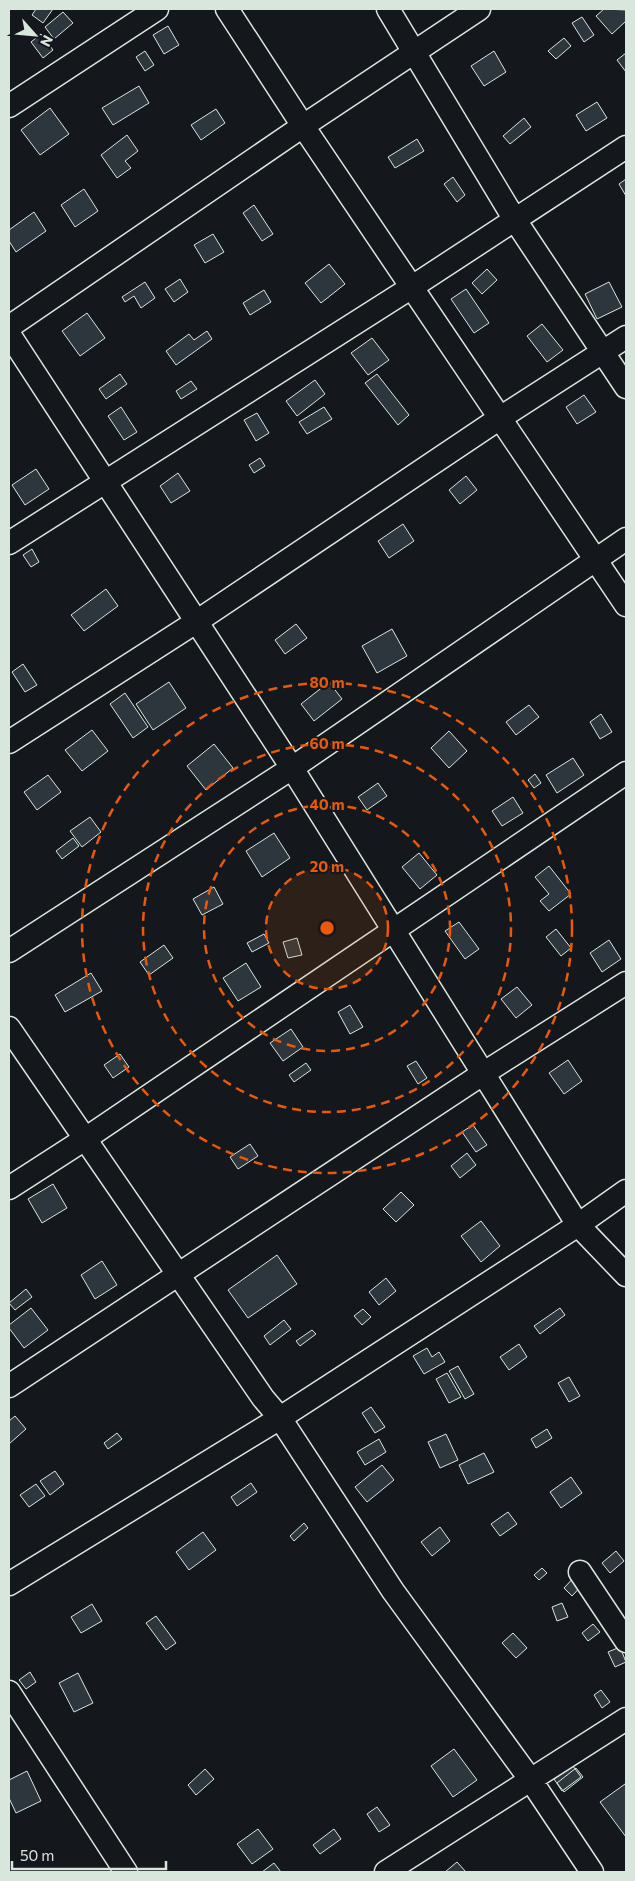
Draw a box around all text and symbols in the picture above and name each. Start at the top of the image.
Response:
north arrow [10,10,60,60]
text: N [37,33,57,50]
text: 80 m [309,673,345,691]
text: 60 m [309,734,345,752]
text: 40 m [309,795,345,813]
text: 20 m [310,857,344,875]
centre of rings [318,919,336,937]
scale bar [12,1838,166,1870]
text: 50 m [20,1846,54,1864]

